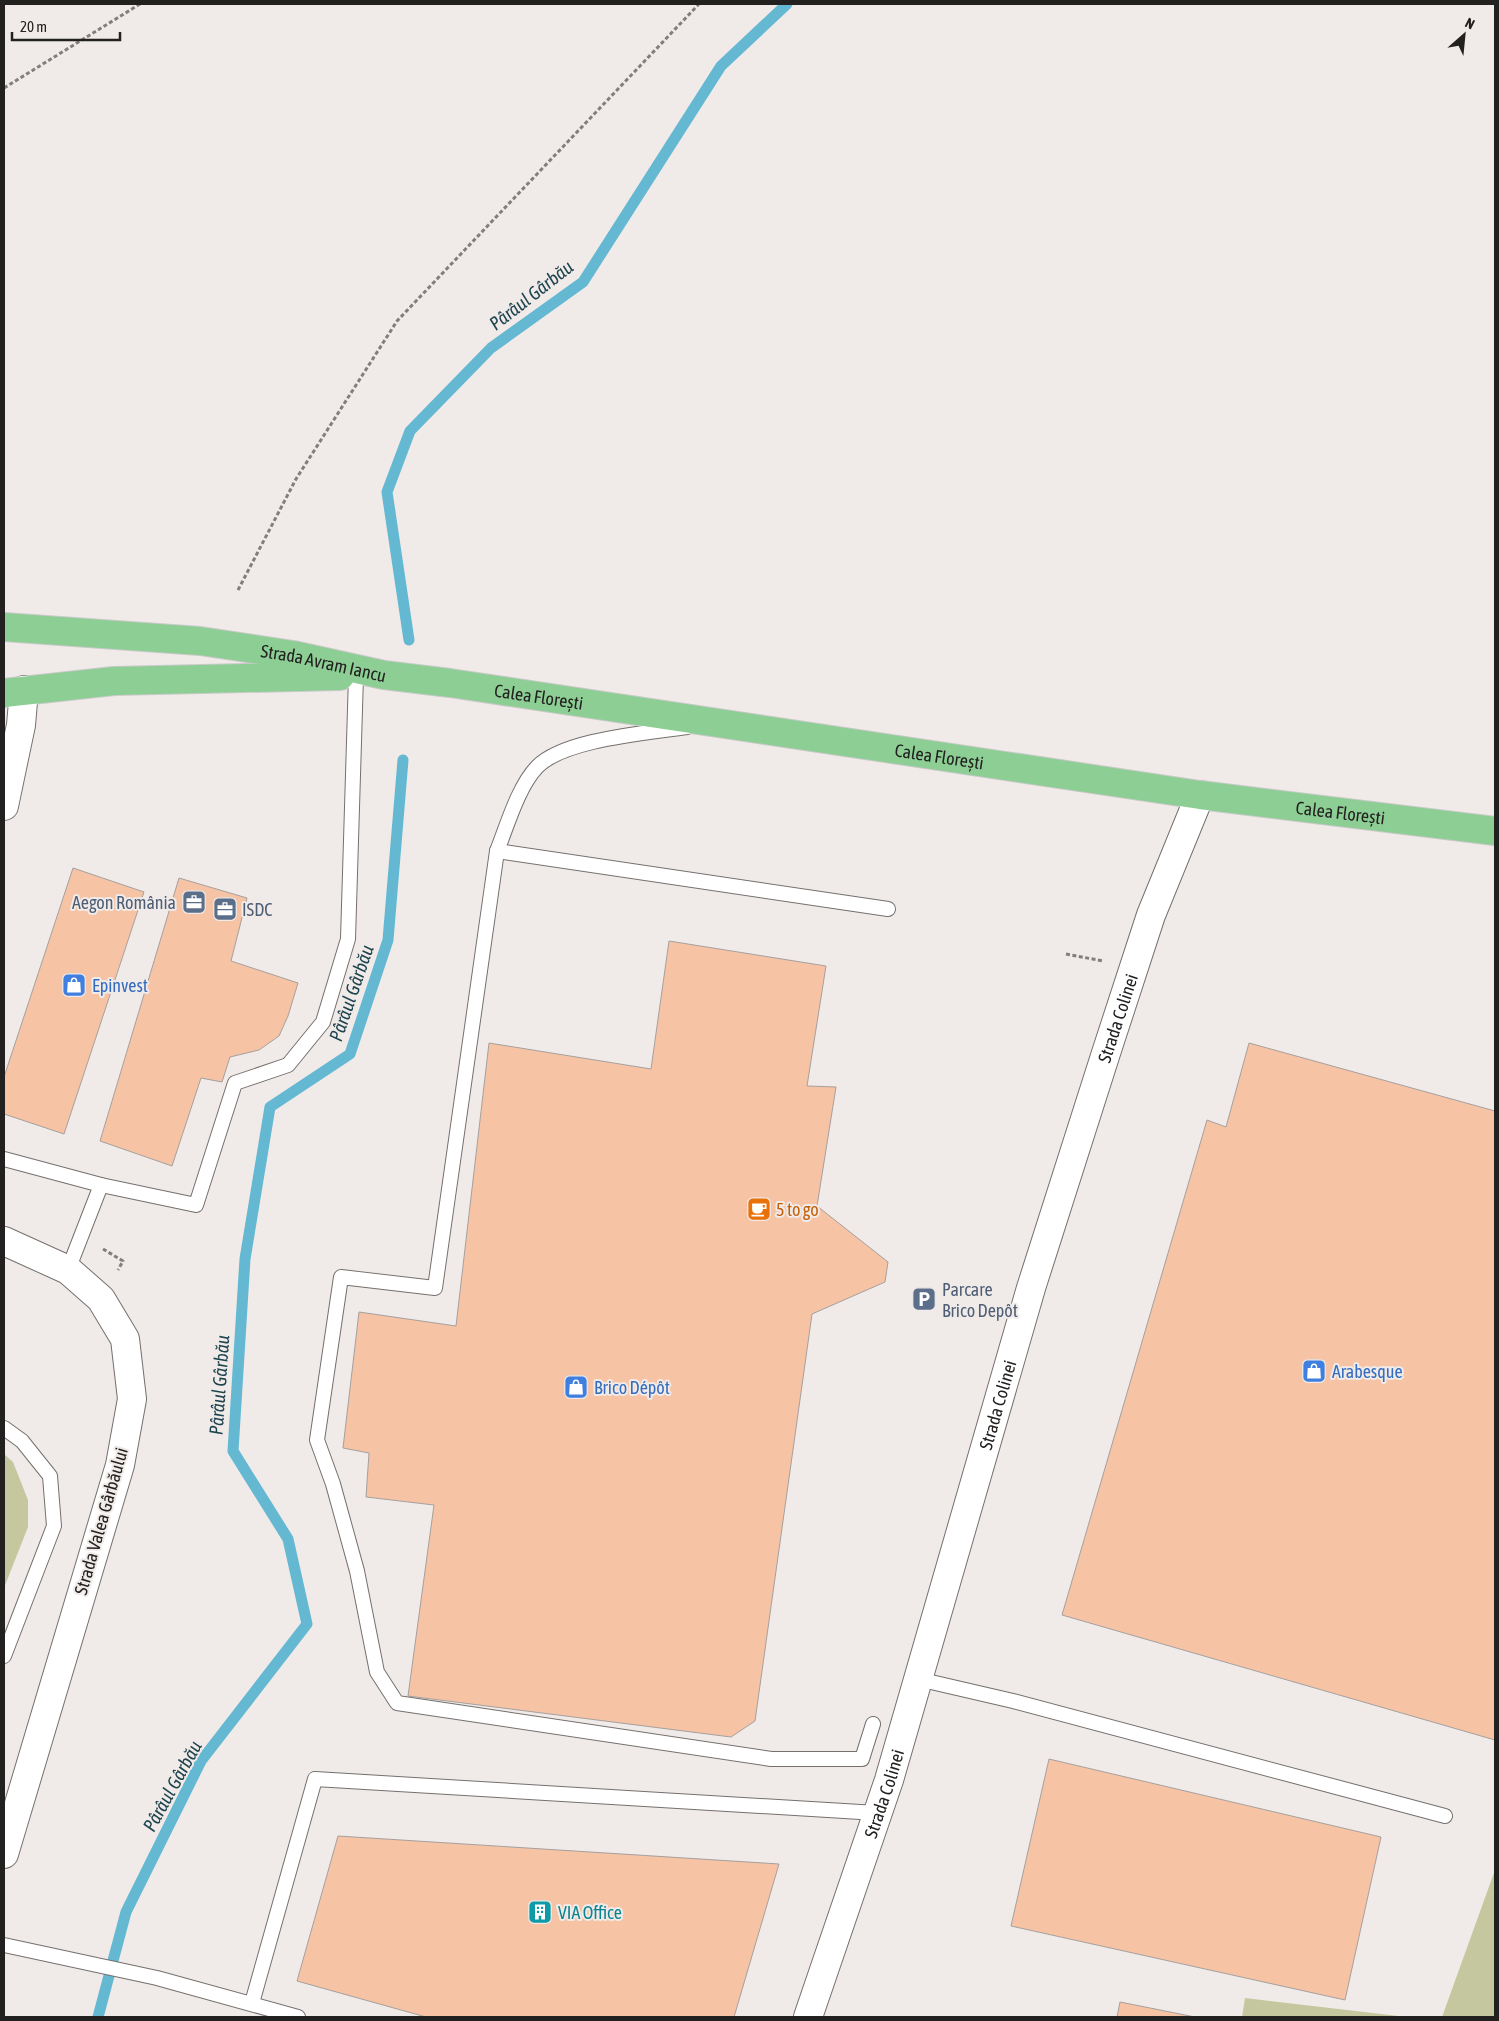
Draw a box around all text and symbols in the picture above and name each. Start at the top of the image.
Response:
scale bar [12,10,120,42]
north arrow [1439,10,1489,60]
text: N [1463,14,1477,32]
text: 20 m [20,18,47,35]
water label: Pârâul Gârbău [485,255,577,335]
street label: Strada Avram Iancu [259,640,388,686]
street label: Calea Florești [493,679,585,713]
street label: Calea Florești [893,739,985,773]
street label: Calea Florești [1295,796,1386,828]
office icon: Aegon România [181,889,207,915]
place label: Aegon România [72,892,176,913]
office icon: ISDC [212,896,238,922]
place label: ISDC [242,899,272,920]
water label: Pârâul Gârbău [324,942,378,1044]
street label: Strada Colinei [1093,971,1142,1065]
shop icon: Epinvest [61,972,87,998]
place label: Epinvest [92,975,148,996]
cafe icon: 5 to go [746,1196,772,1222]
place label: 5 to go [776,1199,819,1220]
place label: Parcare Brico Depôt [942,1279,1018,1321]
parking icon: Parcare Brico Depôt [911,1286,937,1312]
water label: Pârâul Gârbău [205,1334,233,1436]
street label: Strada Colinei [974,1358,1020,1452]
shop icon: Arabesque [1301,1358,1327,1384]
place label: Arabesque [1332,1361,1403,1382]
shop icon: Brico Dépôt [563,1374,589,1400]
place label: Brico Dépôt [594,1377,670,1398]
street label: Strada Valea Gârbăului [70,1445,132,1597]
water label: Pârâul Gârbău [138,1737,206,1835]
street label: Strada Colinei [860,1747,908,1841]
building icon: VIA Office [527,1899,553,1925]
place label: VIA Office [558,1902,622,1923]

